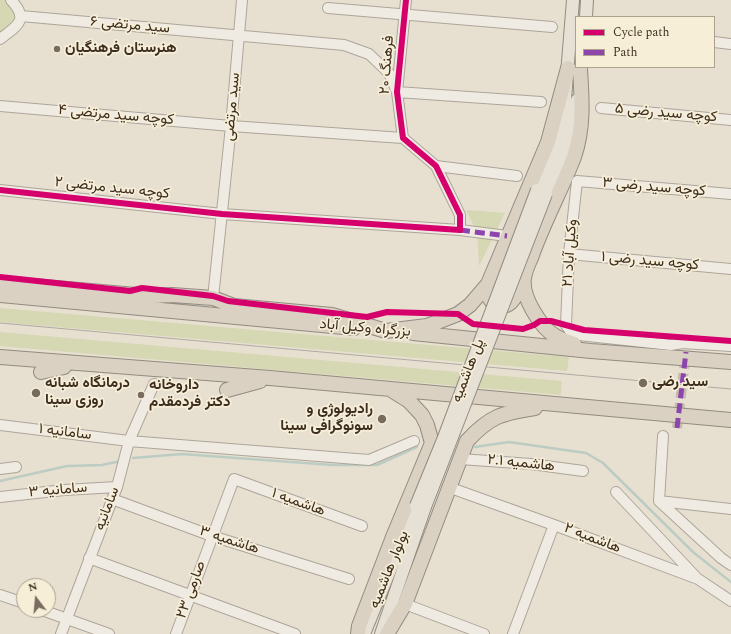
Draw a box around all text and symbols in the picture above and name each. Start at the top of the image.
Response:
street label: سید مرتضی ۶ [89,14,171,38]
legend [575,16,715,68]
text: Cycle path [613,23,670,42]
street label: فرهنگ ۲۰ [377,35,399,95]
place label: هنرستان فرهنگیان [65,40,177,58]
text: Path [613,43,638,62]
marker: هنرستان فرهنگیان [52,44,62,54]
street label: سید مرتضی [221,72,245,142]
street label: کوچه سید رضی ۵ [614,101,718,127]
street label: کوچه سید مرتضی ۴ [57,102,175,130]
street label: کوچه سید مرتضی ۲ [54,174,170,204]
street label: کوچه سید رضی ۳ [602,175,706,201]
street label: ۲۱ وکیل آباد [560,218,582,288]
street label: کوچه سید رضی ۱ [600,249,700,275]
street label: بزرگراه وکیل آباد [319,316,411,342]
street label: پل هاشمیه [449,337,489,405]
place label: سید رضی [652,374,708,392]
place label: درمانگاه شبانه روزی سینا [45,375,130,410]
place label: داروخانه دكتر فردمقدم [149,377,230,412]
marker: سید رضی [637,377,649,389]
marker: درمانگاه شبانه روزی سینا [30,387,42,399]
marker: داروخانه دكتر فردمقدم [136,390,146,400]
place label: رادیولوژی و سونوگرافی سینا [280,401,373,436]
marker: رادیولوژی و سونوگرافی سینا [376,413,388,425]
street label: سامانیه ۱ [37,421,93,445]
street label: هاشمیه ۲.۱ [486,452,556,476]
street label: سامانیه ۳ [28,479,88,503]
street label: سامانیه [92,485,124,533]
street label: هاشمیه ۱ [269,485,327,521]
street label: هاشمیه ۲ [561,520,623,558]
street label: هاشمیه ۳ [197,523,261,559]
street label: بولوار هاشمیه [366,528,414,612]
street label: صارمی ۲۳ [173,559,211,621]
north arrow [16,578,56,618]
text: N [26,578,39,596]

